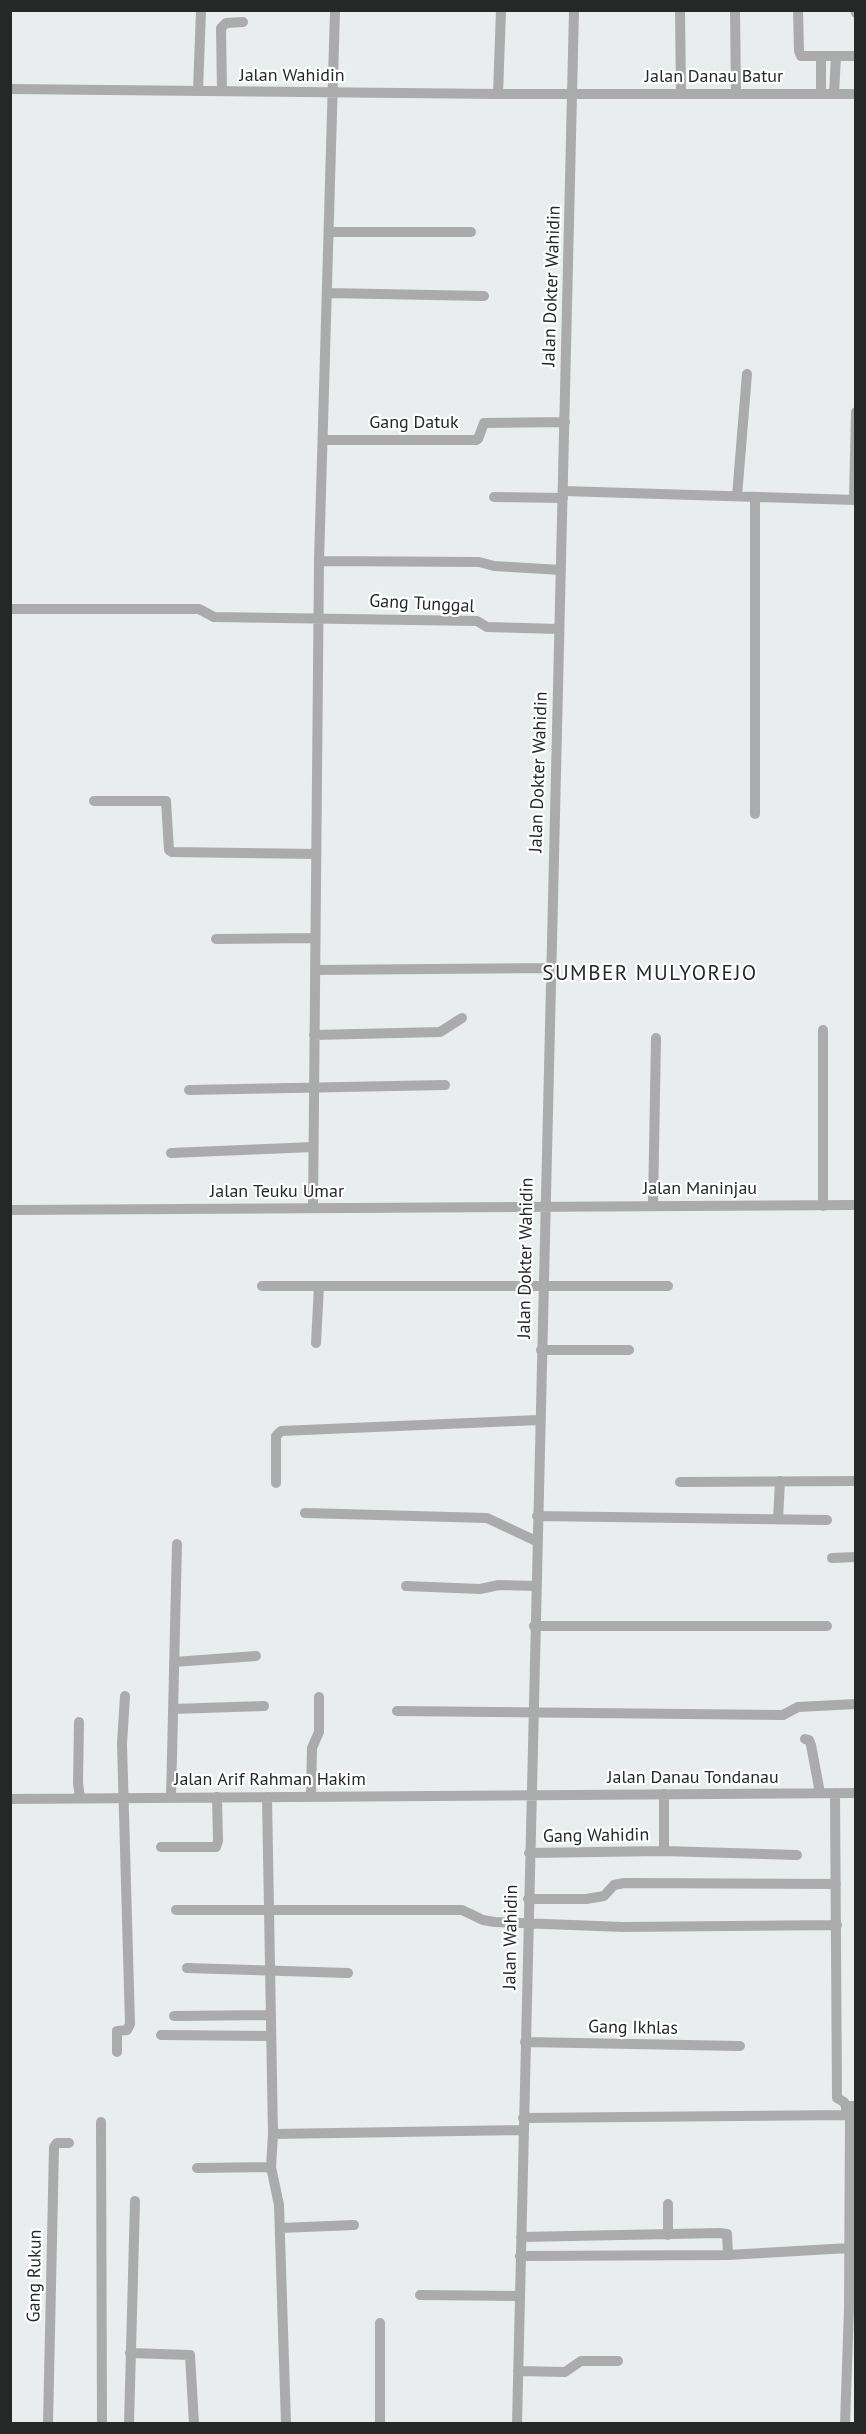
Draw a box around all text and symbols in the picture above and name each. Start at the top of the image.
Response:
street label: Jalan Wahidin [239,65,345,87]
street label: Jalan Danau Batur [645,66,783,88]
street label: Jalan Dokter Wahidin [538,205,566,367]
street label: Gang Datuk [369,412,459,434]
street label: Gang Tunggal [369,590,475,618]
street label: Jalan Dokter Wahidin [525,691,553,853]
district label: SUMBER MULYOREJO [542,961,758,987]
street label: Jalan Dokter Wahidin [514,1177,538,1339]
street label: Jalan Maninjau [643,1178,757,1200]
street label: Jalan Teuku Umar [210,1181,344,1203]
street label: Jalan Danau Tondanau [607,1767,779,1789]
street label: Jalan Arif Rahman Hakim [174,1769,366,1791]
street label: Gang Wahidin [543,1824,649,1848]
street label: Jalan Wahidin [499,1884,523,1990]
street label: Gang Ikhlas [588,2016,678,2040]
street label: Gang Rukun [23,2229,47,2323]

